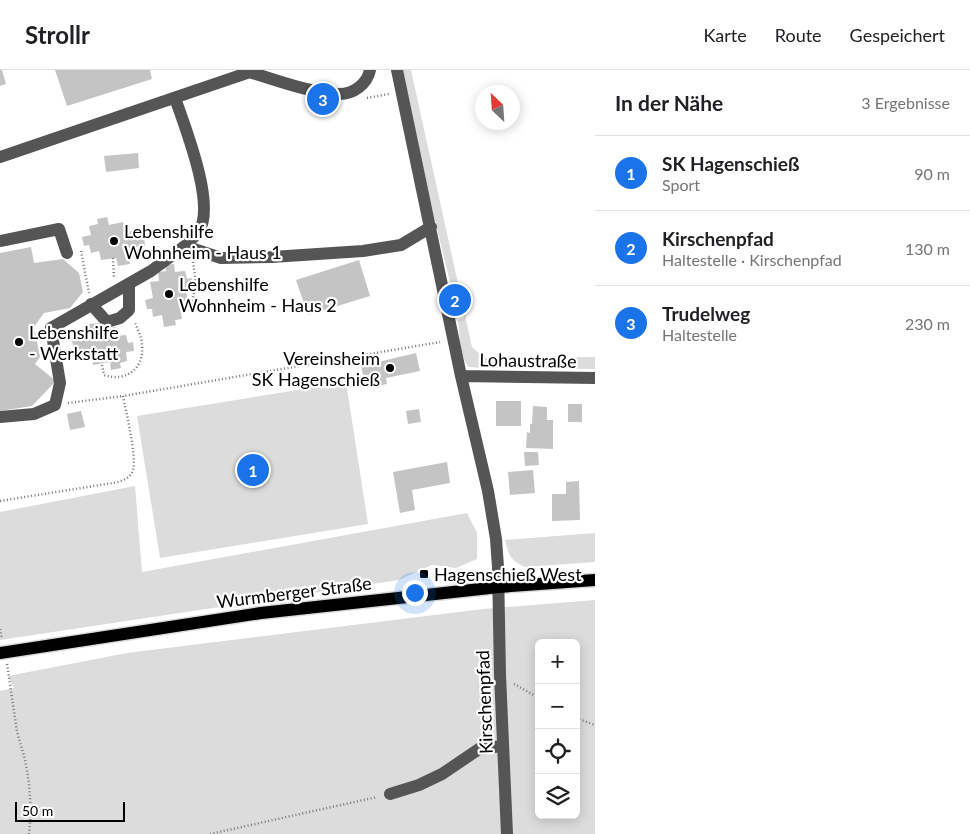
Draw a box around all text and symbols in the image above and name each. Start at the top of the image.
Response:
text: Strollr [25,20,90,49]
text: Karte [703,24,747,46]
text: Route [775,24,822,46]
text: Gespeichert [850,24,945,46]
pin: 3 [307,80,339,118]
north arrow [475,85,520,130]
text: In der Nähe [615,90,723,115]
text: 3 Ergebnisse [861,93,950,112]
text: SK Hagenschieß [662,152,799,175]
text: 1 [626,164,636,183]
text: 90 m [914,164,950,183]
text: Sport [662,175,700,194]
place label: Lebenshilfe Wohnheim - Haus 1 [124,220,282,263]
text: Kirschenpfad [662,227,774,250]
marker: Lebenshilfe Wohnheim - Haus 1 [108,235,120,247]
text: 2 [626,239,636,258]
text: 130 m [905,239,950,258]
text: Haltestelle · Kirschenpfad [662,250,842,269]
place label: Lebenshilfe Wohnheim - Haus 2 [179,273,337,316]
pin: 2 [439,281,471,319]
marker: Lebenshilfe Wohnheim - Haus 2 [163,288,175,300]
text: Trudelweg [662,302,750,325]
text: 3 [626,314,636,333]
text: 230 m [905,314,950,333]
place label: Lebenshilfe - Werkstatt [29,321,119,364]
text: Haltestelle [662,325,737,344]
marker: Lebenshilfe - Werkstatt [13,336,25,348]
place label: Vereinsheim SK Hagenschieß [252,347,380,390]
street label: Lohaustraße [479,348,577,372]
marker: Vereinsheim SK Hagenschieß [384,362,396,374]
pin: 1 [237,451,269,489]
place label: Hagenschieß West [434,563,582,585]
marker: Hagenschieß West [418,568,430,580]
street label: Wurmberger Straße [215,572,373,612]
your location [402,580,428,606]
map controls [535,639,580,819]
button: + [535,639,580,684]
street label: Kirschenpfad [471,650,497,754]
button: − [535,684,580,729]
button: locate [535,729,580,774]
button: layers [535,774,580,819]
scale bar [15,799,125,822]
text: 50 m [22,802,53,819]

